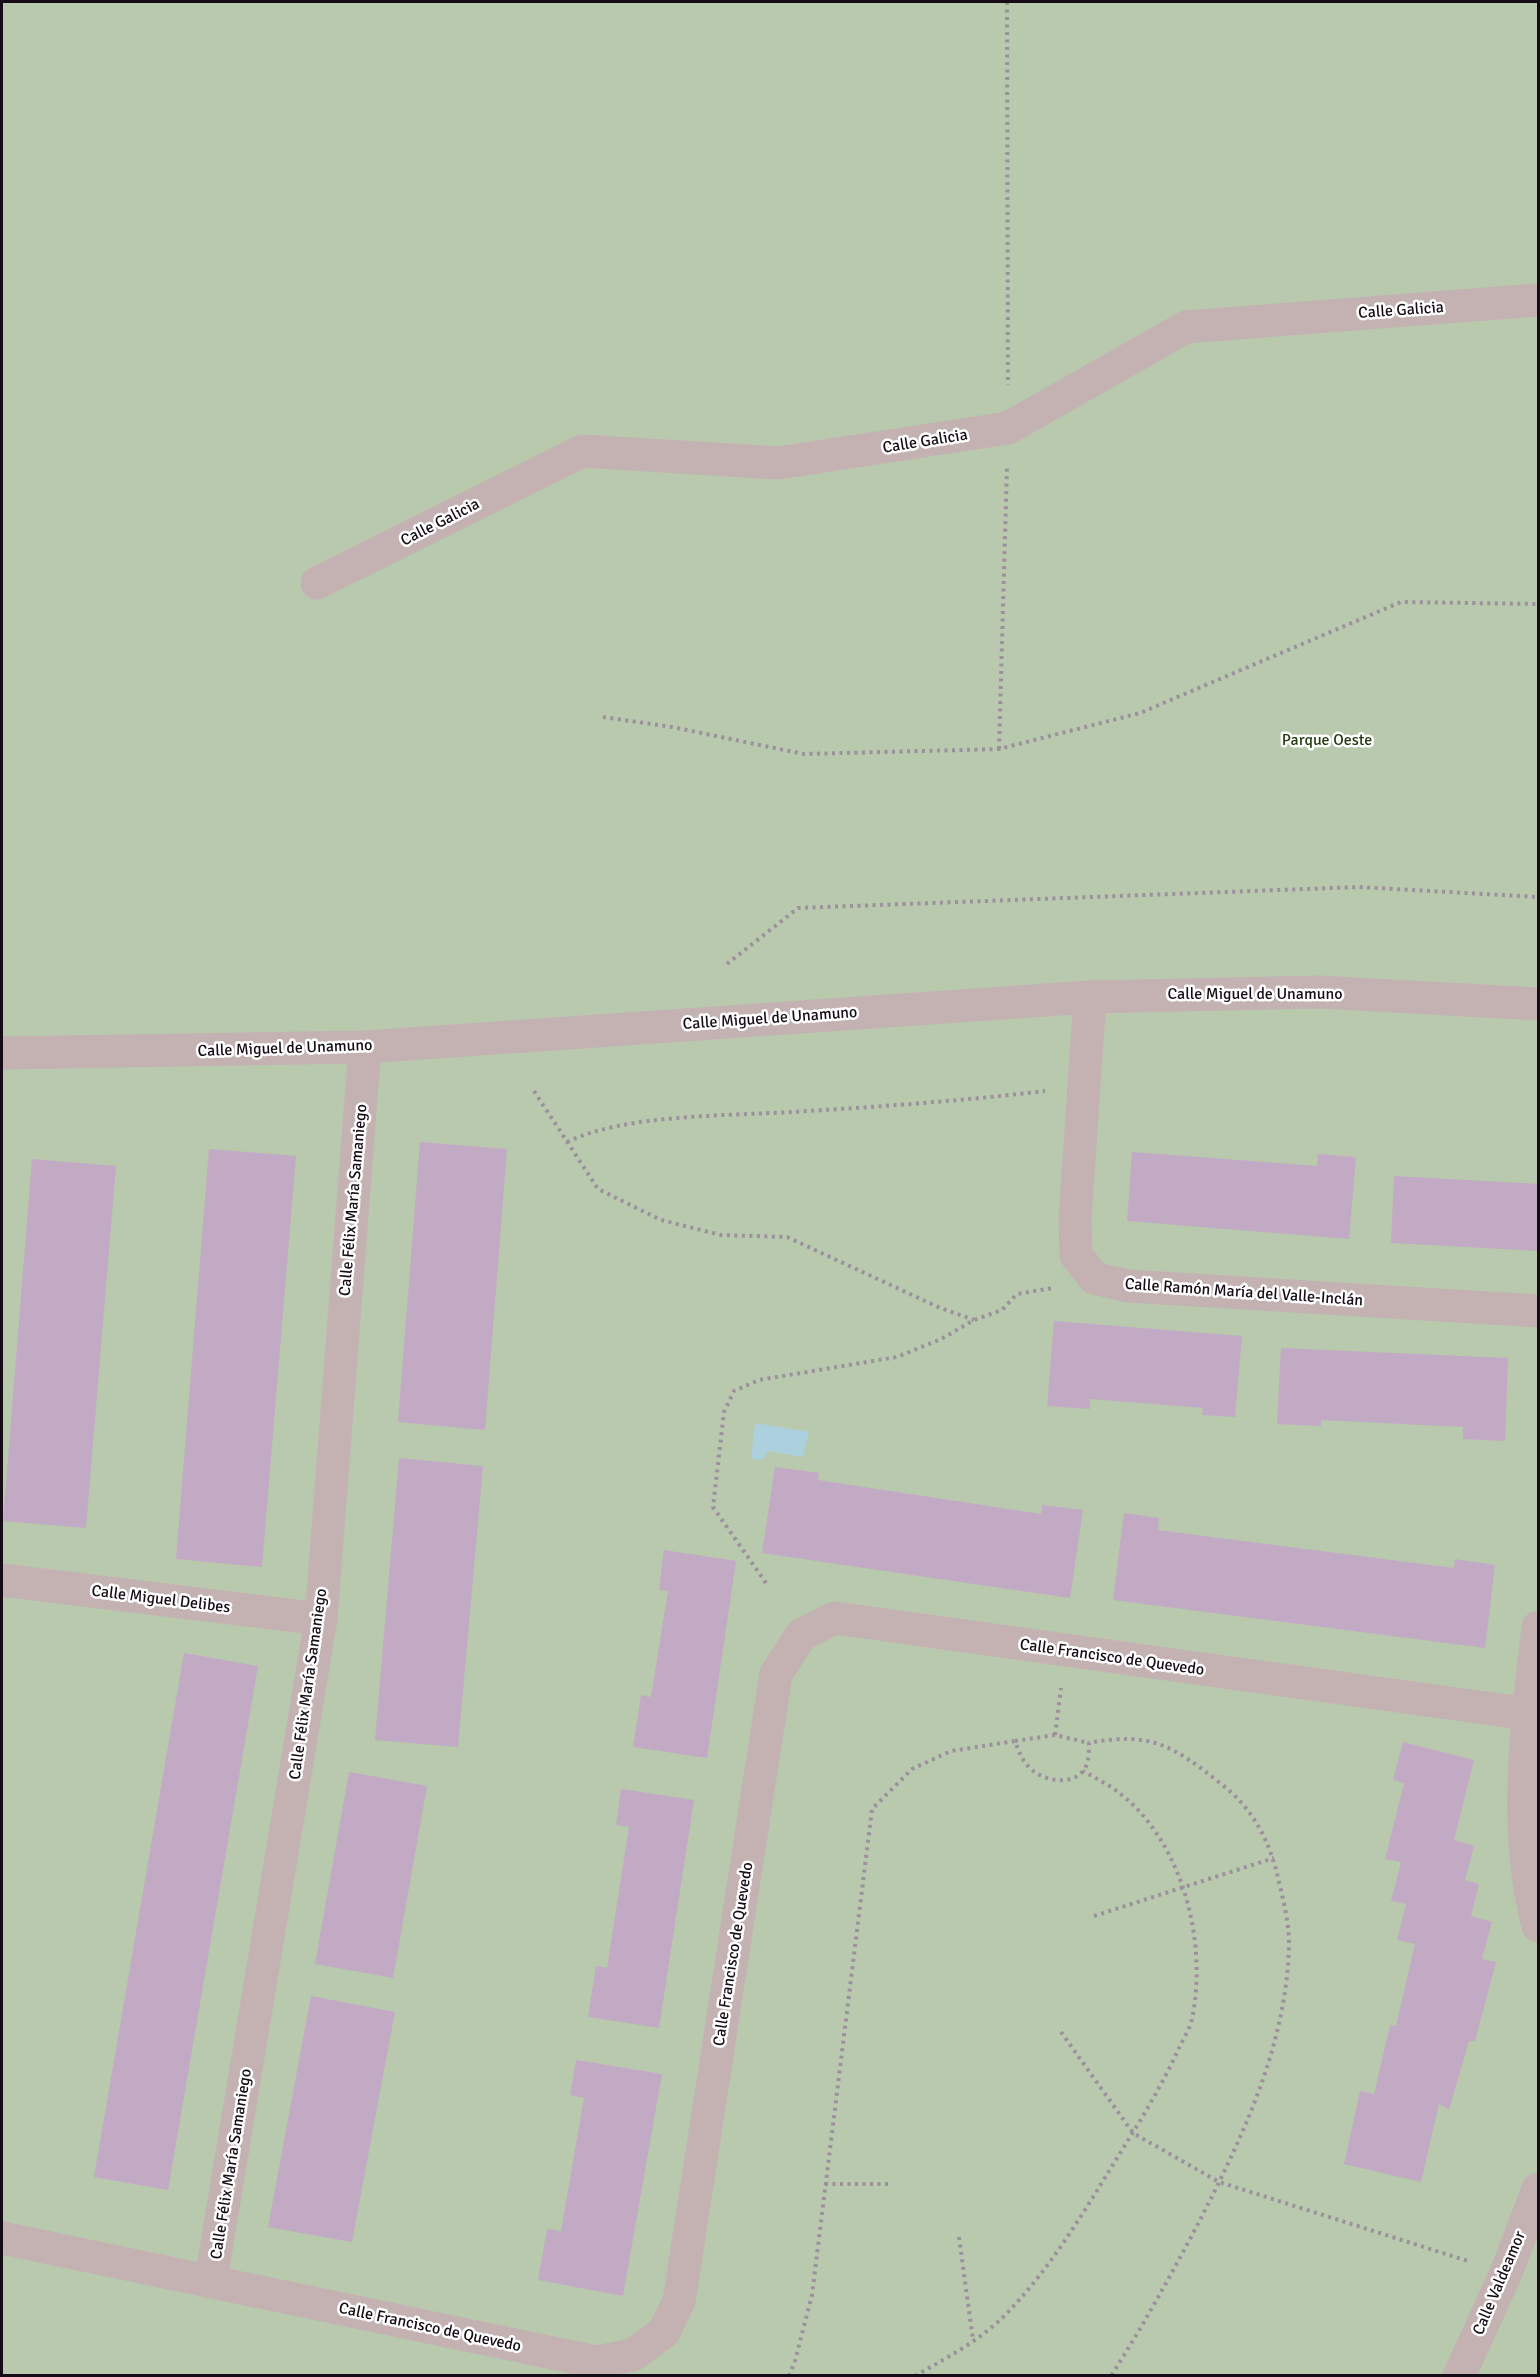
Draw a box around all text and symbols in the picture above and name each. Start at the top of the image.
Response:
street label: Calle Galicia [1358,297,1444,323]
street label: Calle Galicia [881,424,969,458]
street label: Calle Galicia [397,494,483,550]
park label: Parque Oeste [1282,730,1372,750]
street label: Calle Miguel de Unamuno [1168,984,1343,1004]
street label: Calle Miguel de Unamuno [682,1002,858,1034]
street label: Calle Miguel de Unamuno [197,1035,373,1061]
street label: Calle Félix María Samaniego [335,1103,371,1297]
street label: Calle Ramón María del Valle-Inclán [1124,1274,1364,1310]
street label: Calle Miguel Delibes [90,1581,232,1617]
street label: Calle Félix María Samaniego [285,1587,331,1781]
street label: Calle Francisco de Quevedo [1019,1634,1205,1680]
street label: Calle Francisco de Quevedo [709,1861,757,2047]
street label: Calle Félix María Samaniego [206,2067,256,2261]
street label: Calle Valdeamor [1468,2228,1530,2338]
street label: Calle Francisco de Quevedo [337,2298,523,2356]

